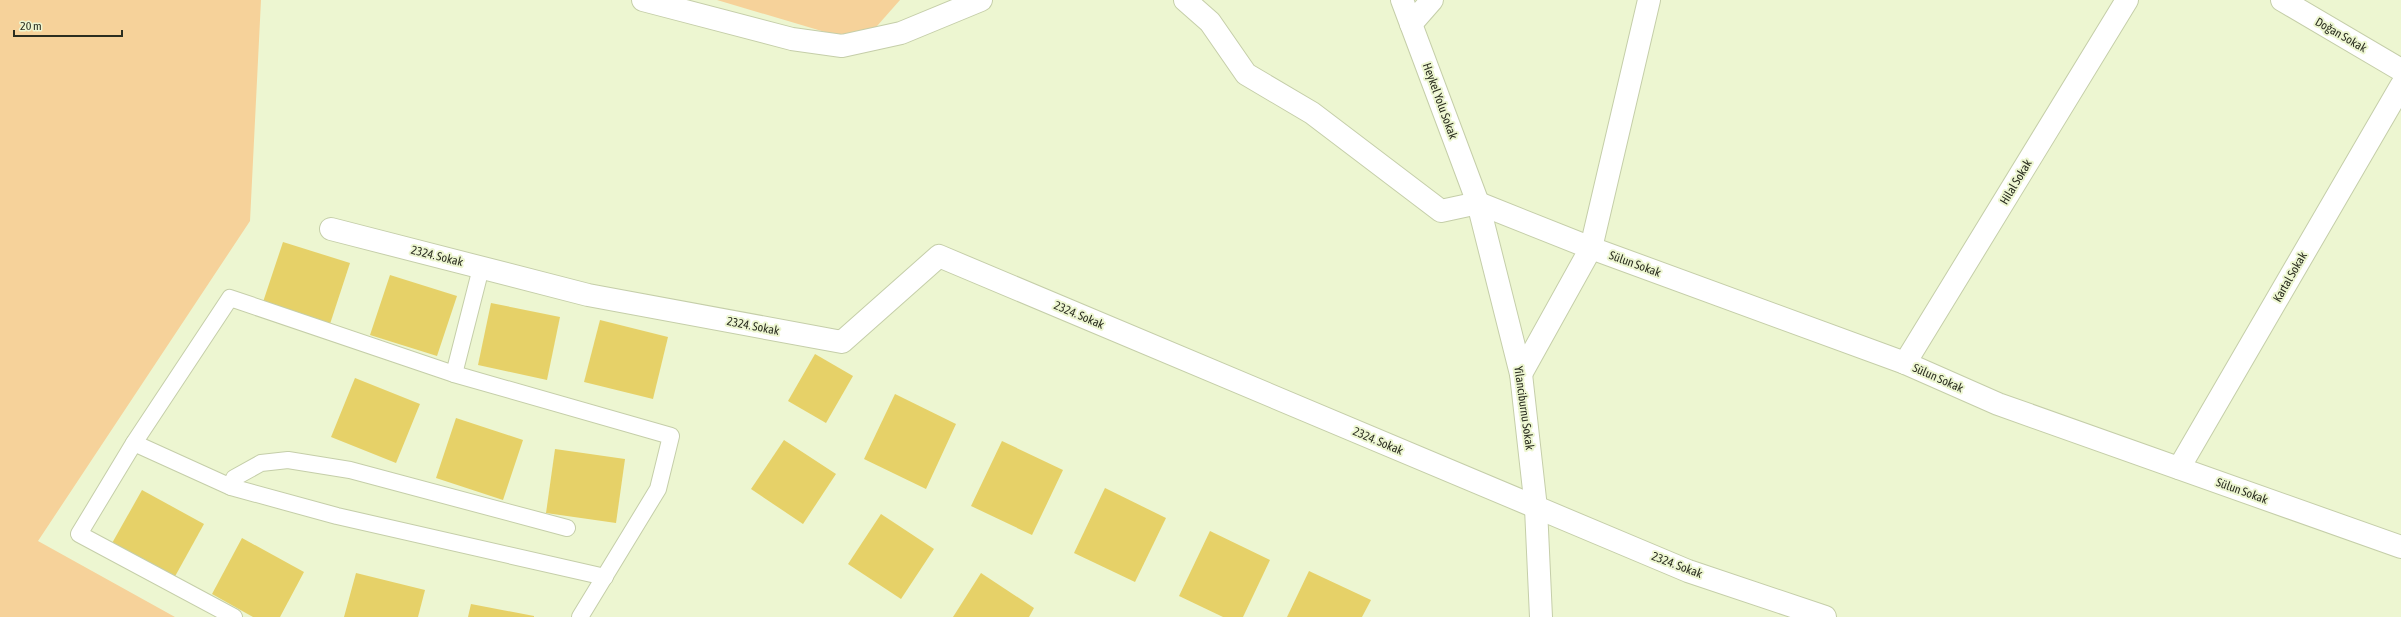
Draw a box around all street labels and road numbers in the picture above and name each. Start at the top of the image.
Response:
street label: Doğan Sokak [2313,15,2370,56]
street label: Heykel Yolu Sokak [1420,61,1461,142]
street label: Hilal Sokak [1997,156,2035,207]
street label: 2324. Sokak [410,243,465,269]
street label: Sülun Sokak [1607,248,1663,280]
street label: Kartal Sokak [2270,249,2310,304]
street label: 2324. Sokak [1052,298,1107,332]
street label: 2324. Sokak [726,314,781,338]
street label: Sülun Sokak [1910,361,1966,396]
street label: Yilanciburnu Sokak [1511,365,1537,452]
street label: 2324. Sokak [1351,424,1406,458]
street label: Sülun Sokak [2214,475,2270,507]
street label: 2324. Sokak [1650,549,1705,581]

